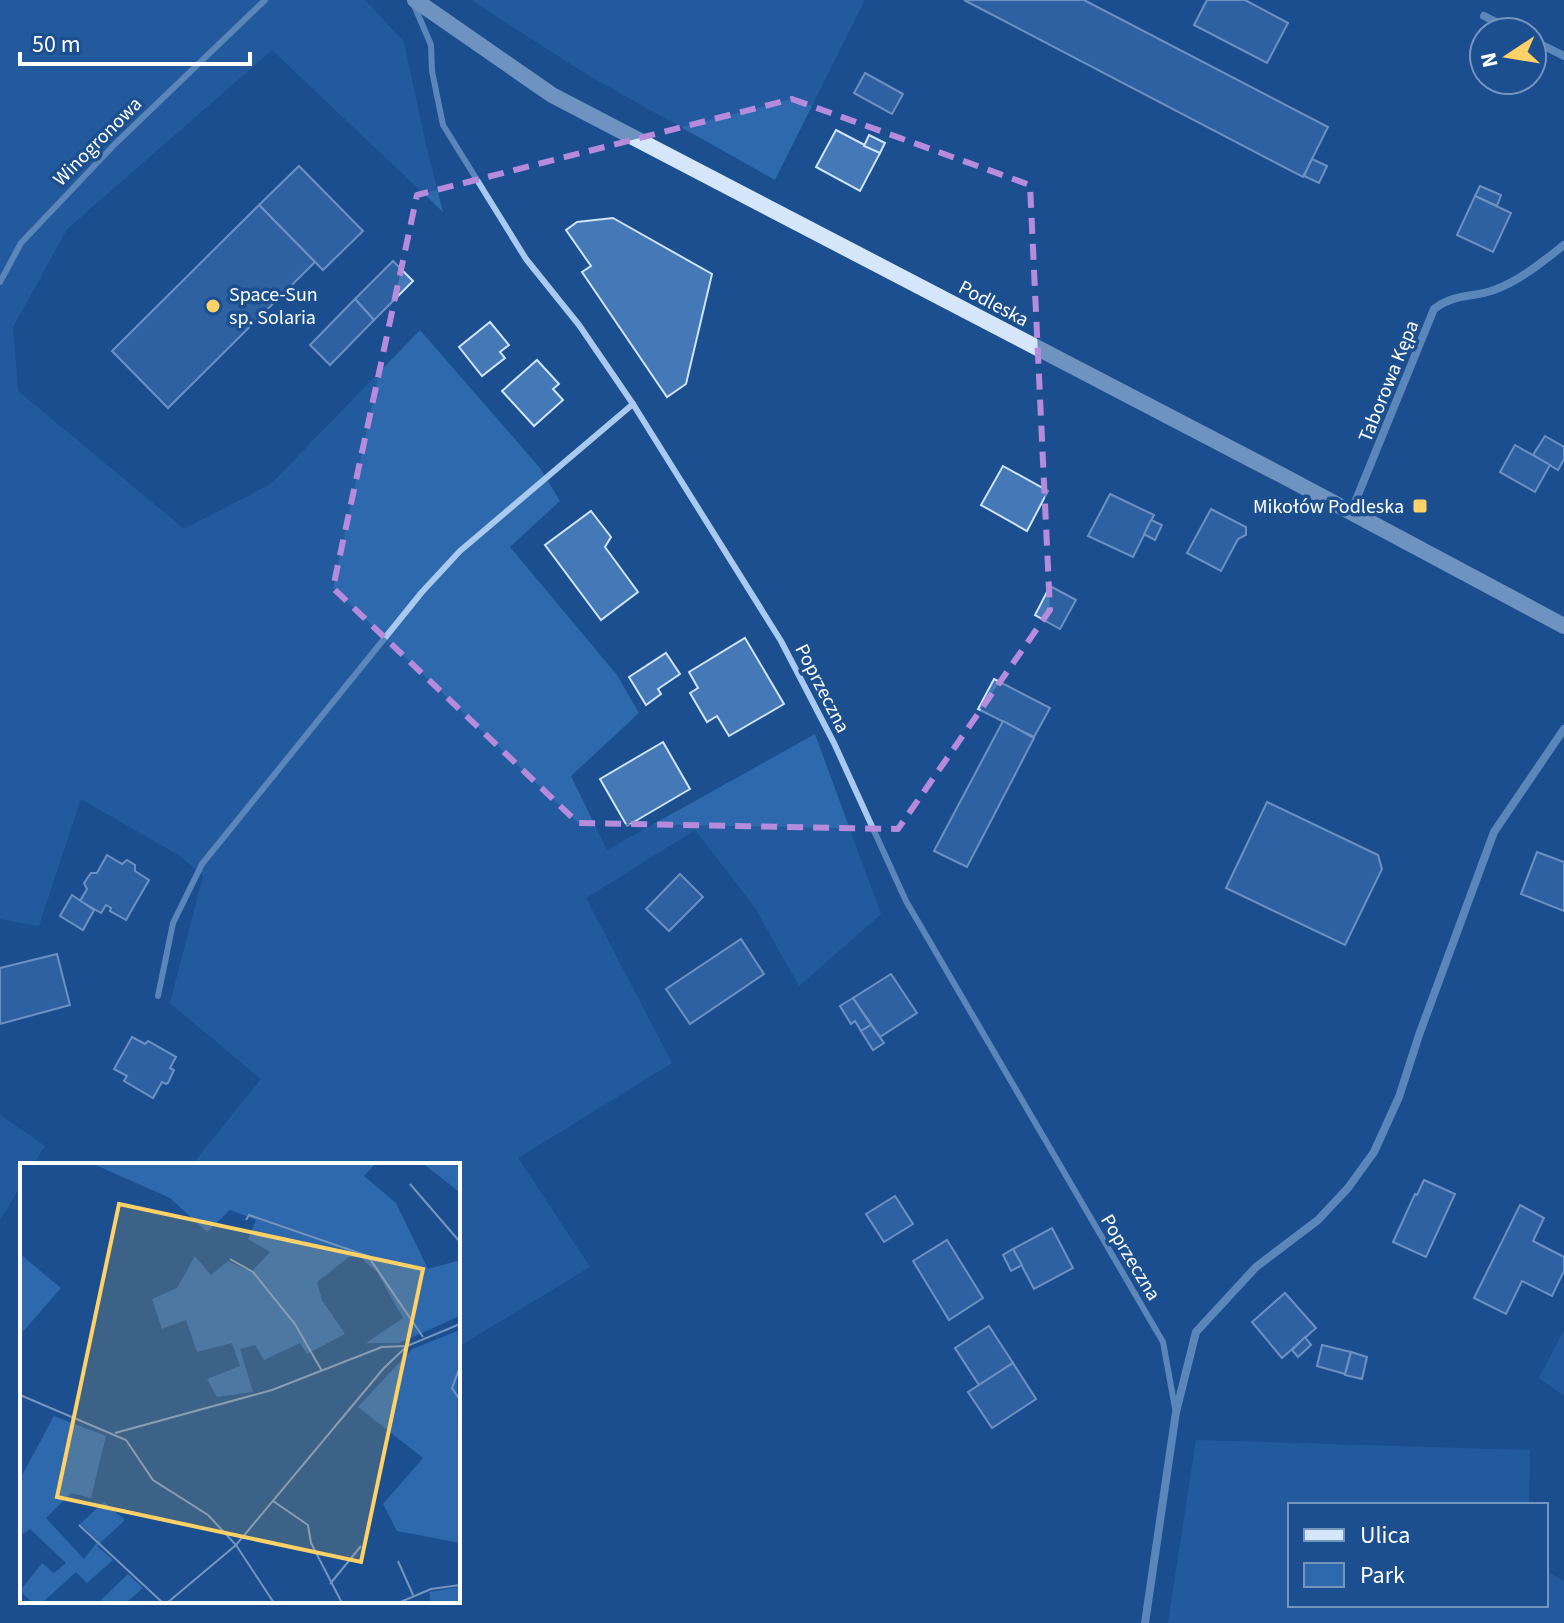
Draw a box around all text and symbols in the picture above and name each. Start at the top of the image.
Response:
scale bar [20,16,250,66]
north arrow [1468,16,1548,96]
text: 50 m [32,27,81,62]
text: N [1472,49,1507,70]
street label: Winogronowa [47,91,149,193]
street label: Podleska [953,274,1034,334]
place label: Space-Sun sp. Solaria [229,281,318,332]
marker: Space-Sun sp. Solaria [204,297,222,315]
street label: Taborowa Kępa [1352,316,1426,447]
place label: Mikołów Podleska [1253,493,1404,521]
marker: Mikołów Podleska [1411,497,1429,515]
street label: Poprzeczna [788,639,856,738]
inset map [20,1163,460,1603]
street label: Poprzeczna [1093,1209,1167,1306]
legend [1288,1503,1548,1607]
text: Ulica [1360,1518,1410,1553]
text: Park [1360,1558,1405,1593]

